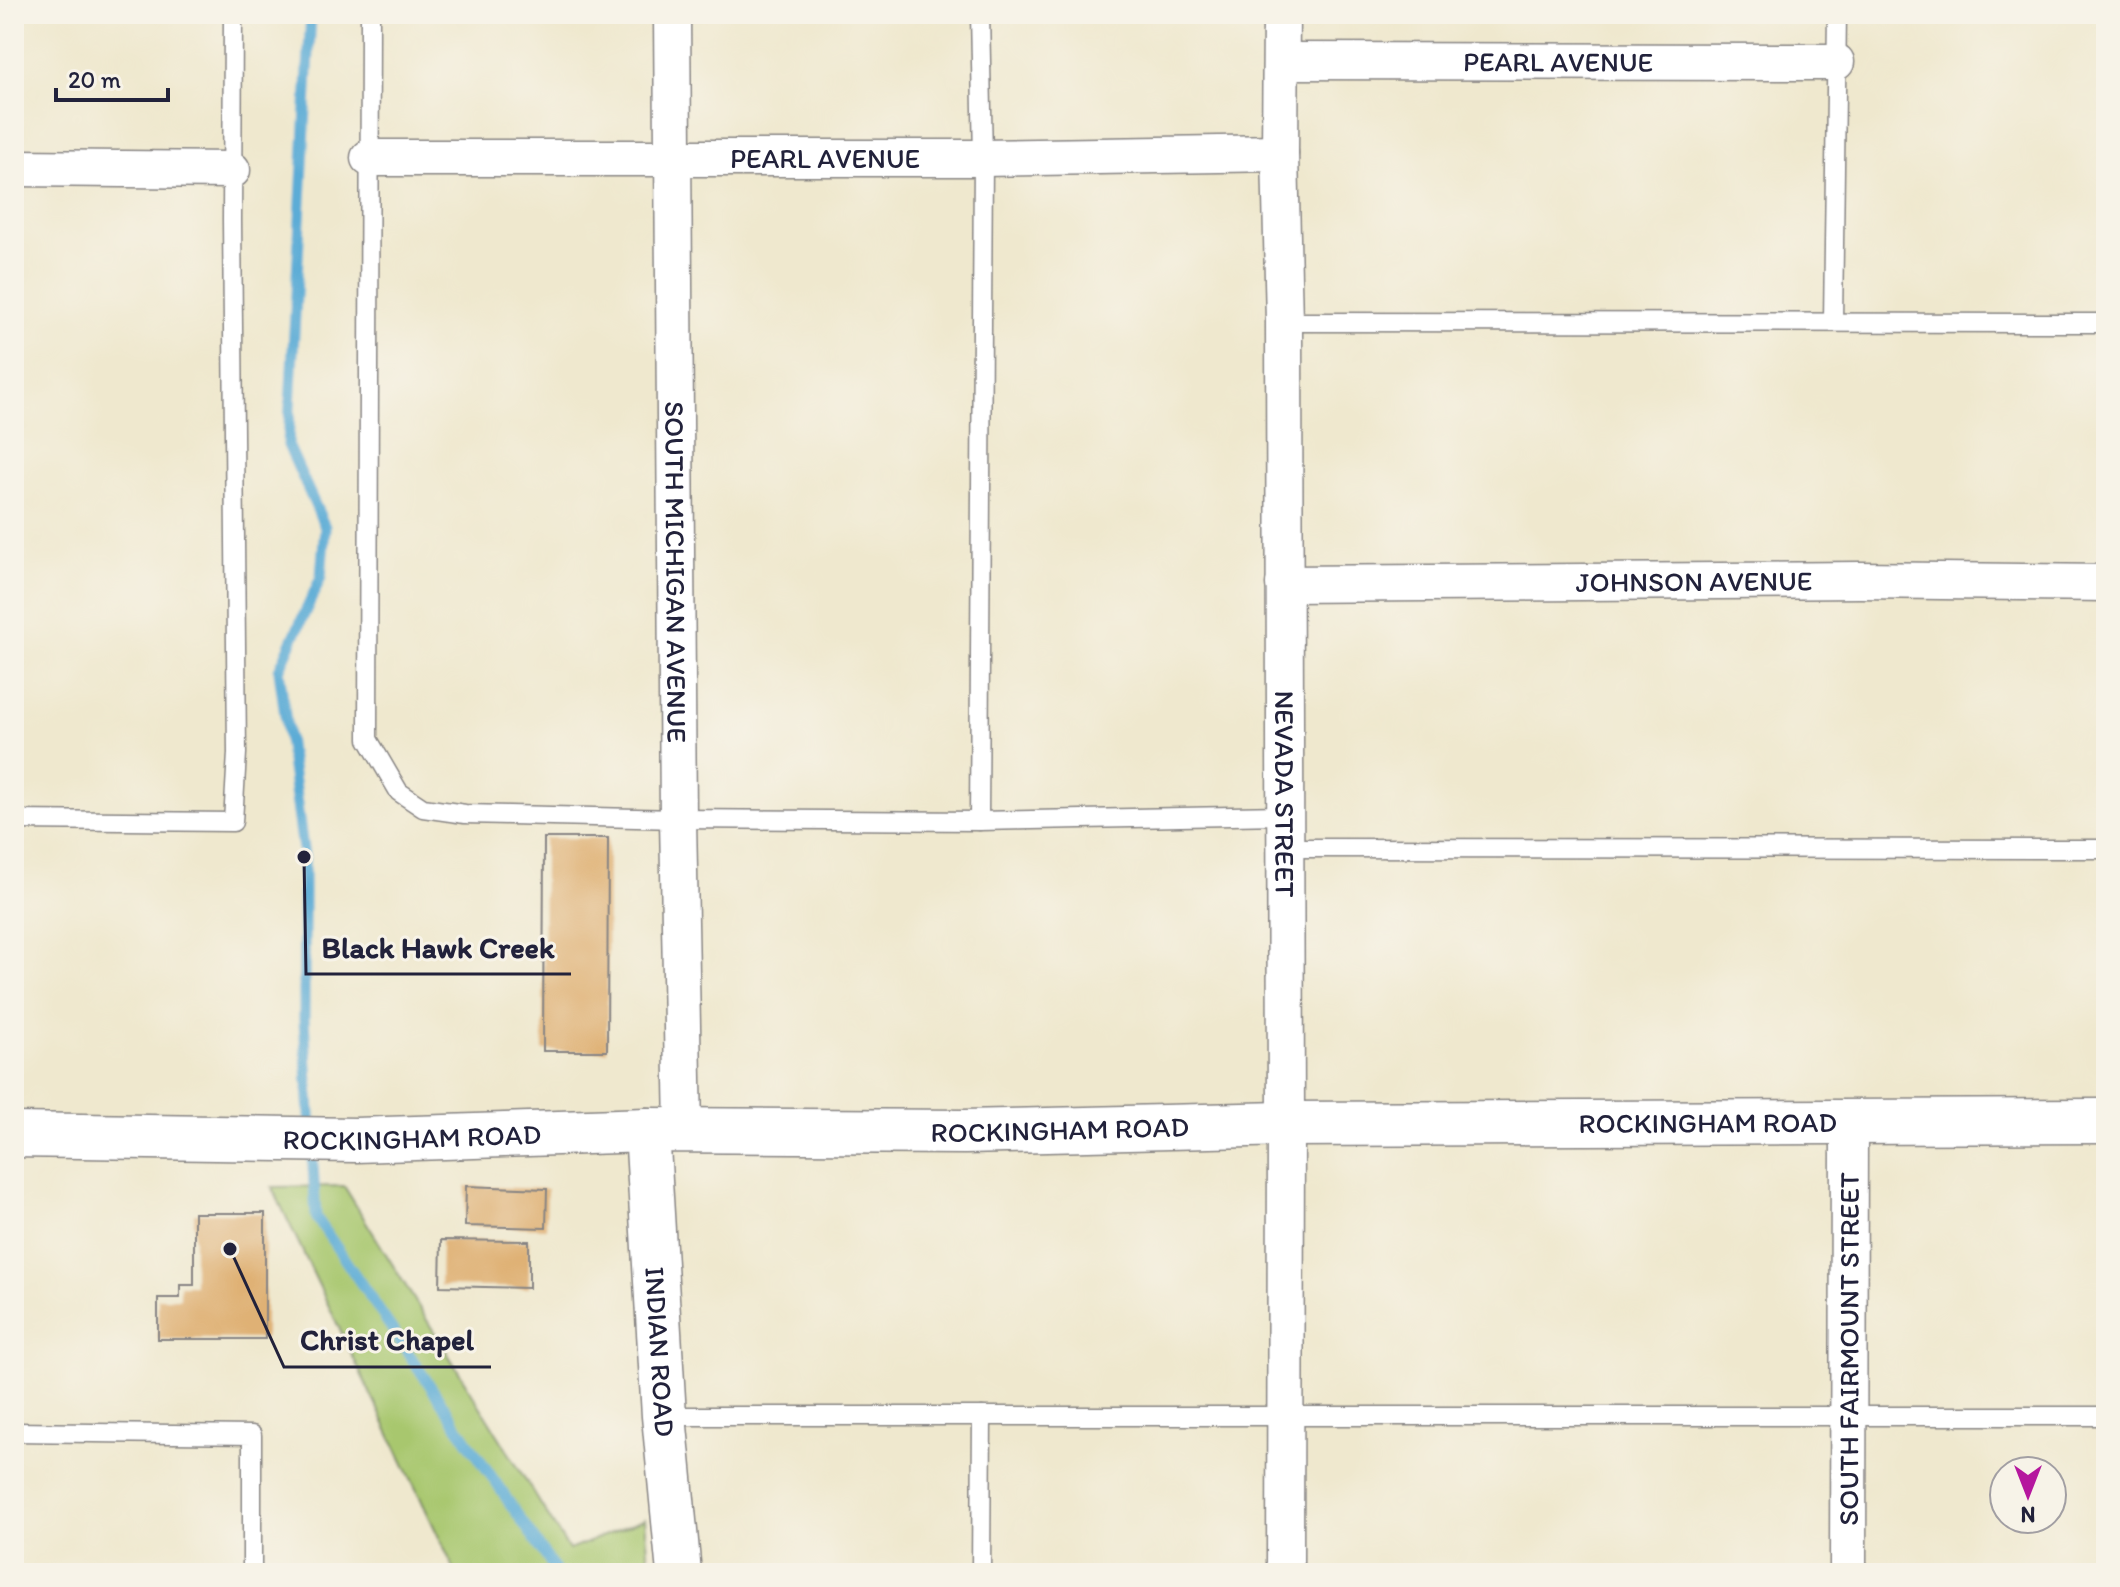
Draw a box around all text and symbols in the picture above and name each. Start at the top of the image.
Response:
street label: PEARL AVENUE [1463,44,1653,79]
scale bar [56,52,168,102]
text: 20 m [68,65,121,94]
street label: PEARL AVENUE [730,141,920,175]
street label: SOUTH MICHIGAN AVENUE [658,401,694,743]
street label: JOHNSON AVENUE [1576,563,1812,599]
street label: NEVADA STREET [1268,690,1302,898]
callout: Black Hawk Creek [306,920,571,974]
text: Black Hawk Creek [322,929,555,966]
street label: ROCKINGHAM ROAD [1578,1105,1837,1140]
street label: ROCKINGHAM ROAD [930,1109,1189,1149]
street label: ROCKINGHAM ROAD [283,1117,542,1157]
street label: SOUTH FAIRMOUNT STREET [1831,1172,1866,1526]
street label: INDIAN ROAD [638,1266,683,1438]
callout: Christ Chapel [284,1313,491,1367]
text: Christ Chapel [300,1321,475,1358]
north arrow [1988,1455,2068,1535]
text: N [2021,1501,2035,1528]

